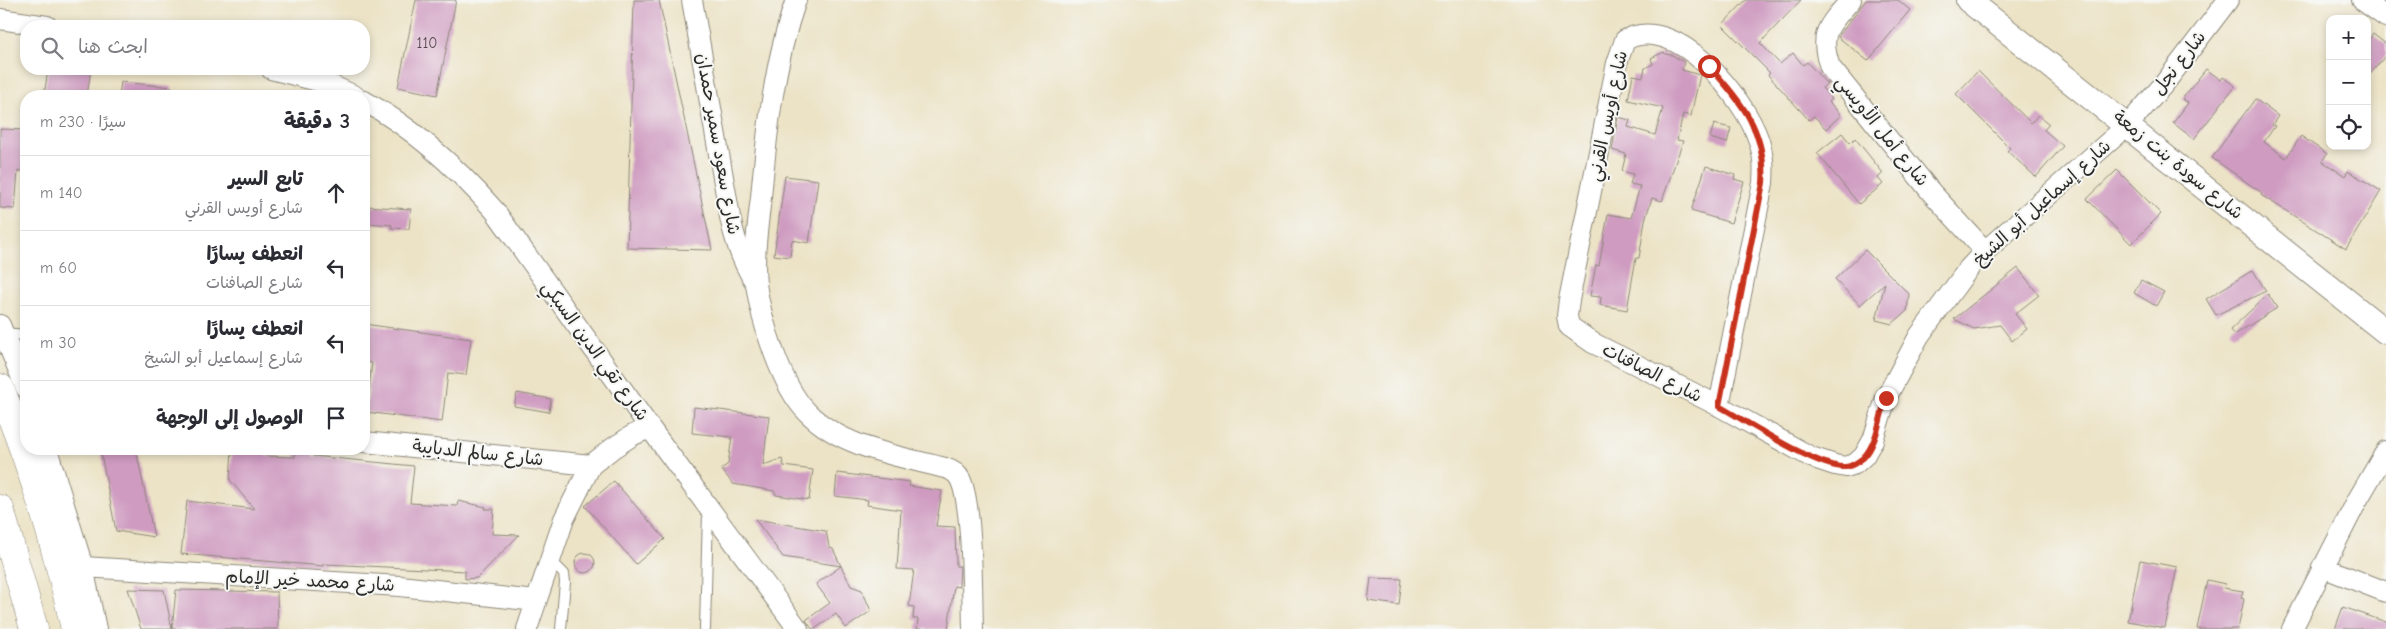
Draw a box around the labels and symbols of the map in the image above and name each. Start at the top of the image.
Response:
street label: شارع نجل [2148,27,2211,100]
house number: 110 [416,34,438,52]
street label: شارع أويس القرني [1584,49,1637,184]
street label: شارع سعود سمير حمدان [691,52,744,237]
route start [1698,55,1721,78]
street label: شارع أمل الأويسي [1827,70,1935,194]
street label: شارع سودة بنت زمعة [2108,106,2247,225]
street label: شارع إسماعيل أبو الشيخ [1969,136,2116,271]
street label: شارع تقي الدين السبكي [533,277,653,428]
street label: شارع الصافنات [1598,339,1705,408]
route end [1875,387,1898,410]
street label: شارع سالم الدبايبة [411,436,545,473]
street label: شارع محمد خير الإمام [225,566,395,599]

